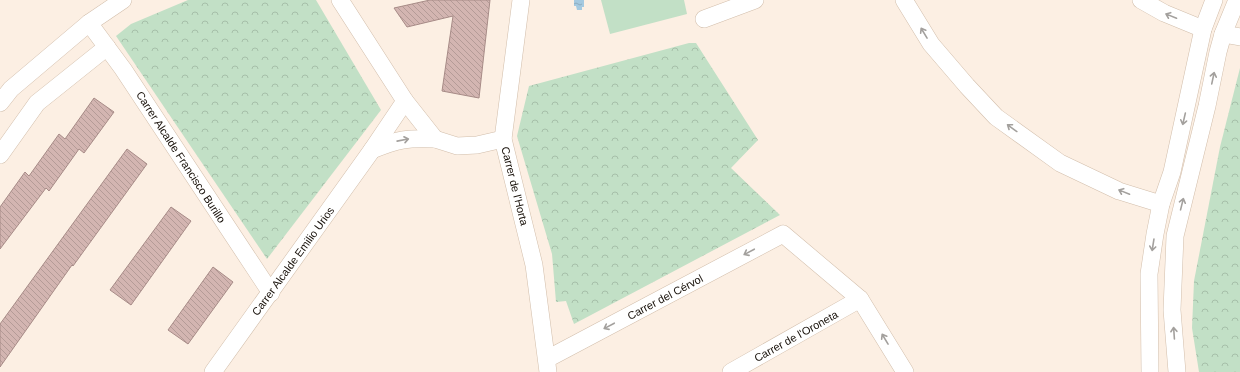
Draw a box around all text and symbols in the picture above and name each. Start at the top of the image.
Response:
one-way arrow [1166,12,1178,20]
one-way arrow [920,28,928,39]
one-way arrow [1209,72,1217,85]
street label: Carrer Alcalde Francisco Burillo [134,89,228,225]
one-way arrow [1179,112,1187,125]
one-way arrow [1007,124,1018,132]
one-way arrow [396,135,409,143]
street label: Carrer de l'Horta [499,145,531,228]
one-way arrow [1119,188,1131,196]
one-way arrow [1179,198,1187,211]
street label: Carrer Alcalde Emilio Urios [250,204,337,318]
one-way arrow [1149,238,1157,251]
one-way arrow [743,249,755,257]
street label: Carrer del Cérvol [625,272,705,322]
street label: Carrer de l'Oroneta [752,308,841,364]
one-way arrow [603,323,615,330]
one-way arrow [1170,327,1177,340]
one-way arrow [880,333,888,345]

